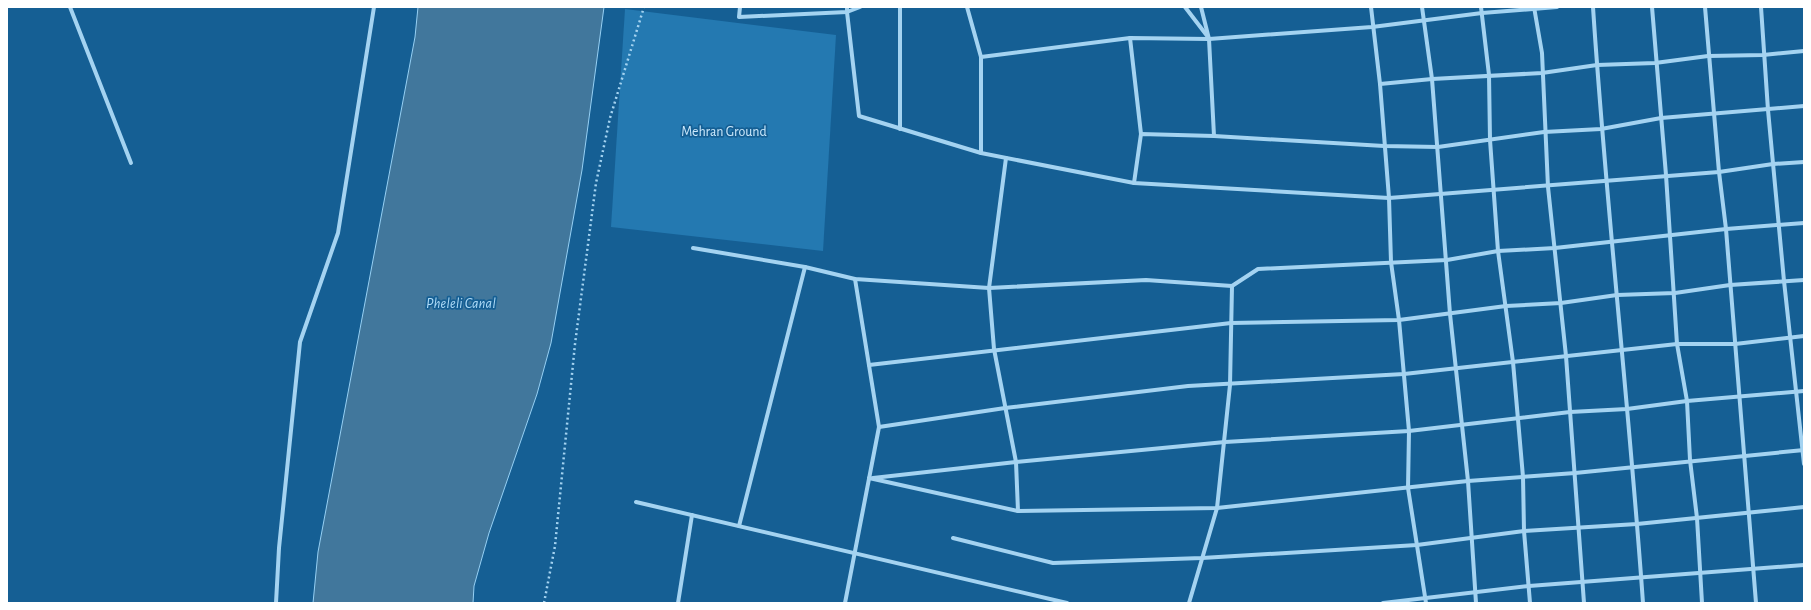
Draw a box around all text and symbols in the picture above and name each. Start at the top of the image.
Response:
park label: Mehran Ground [681,125,767,139]
water label: Pheleli Canal [426,296,496,311]

